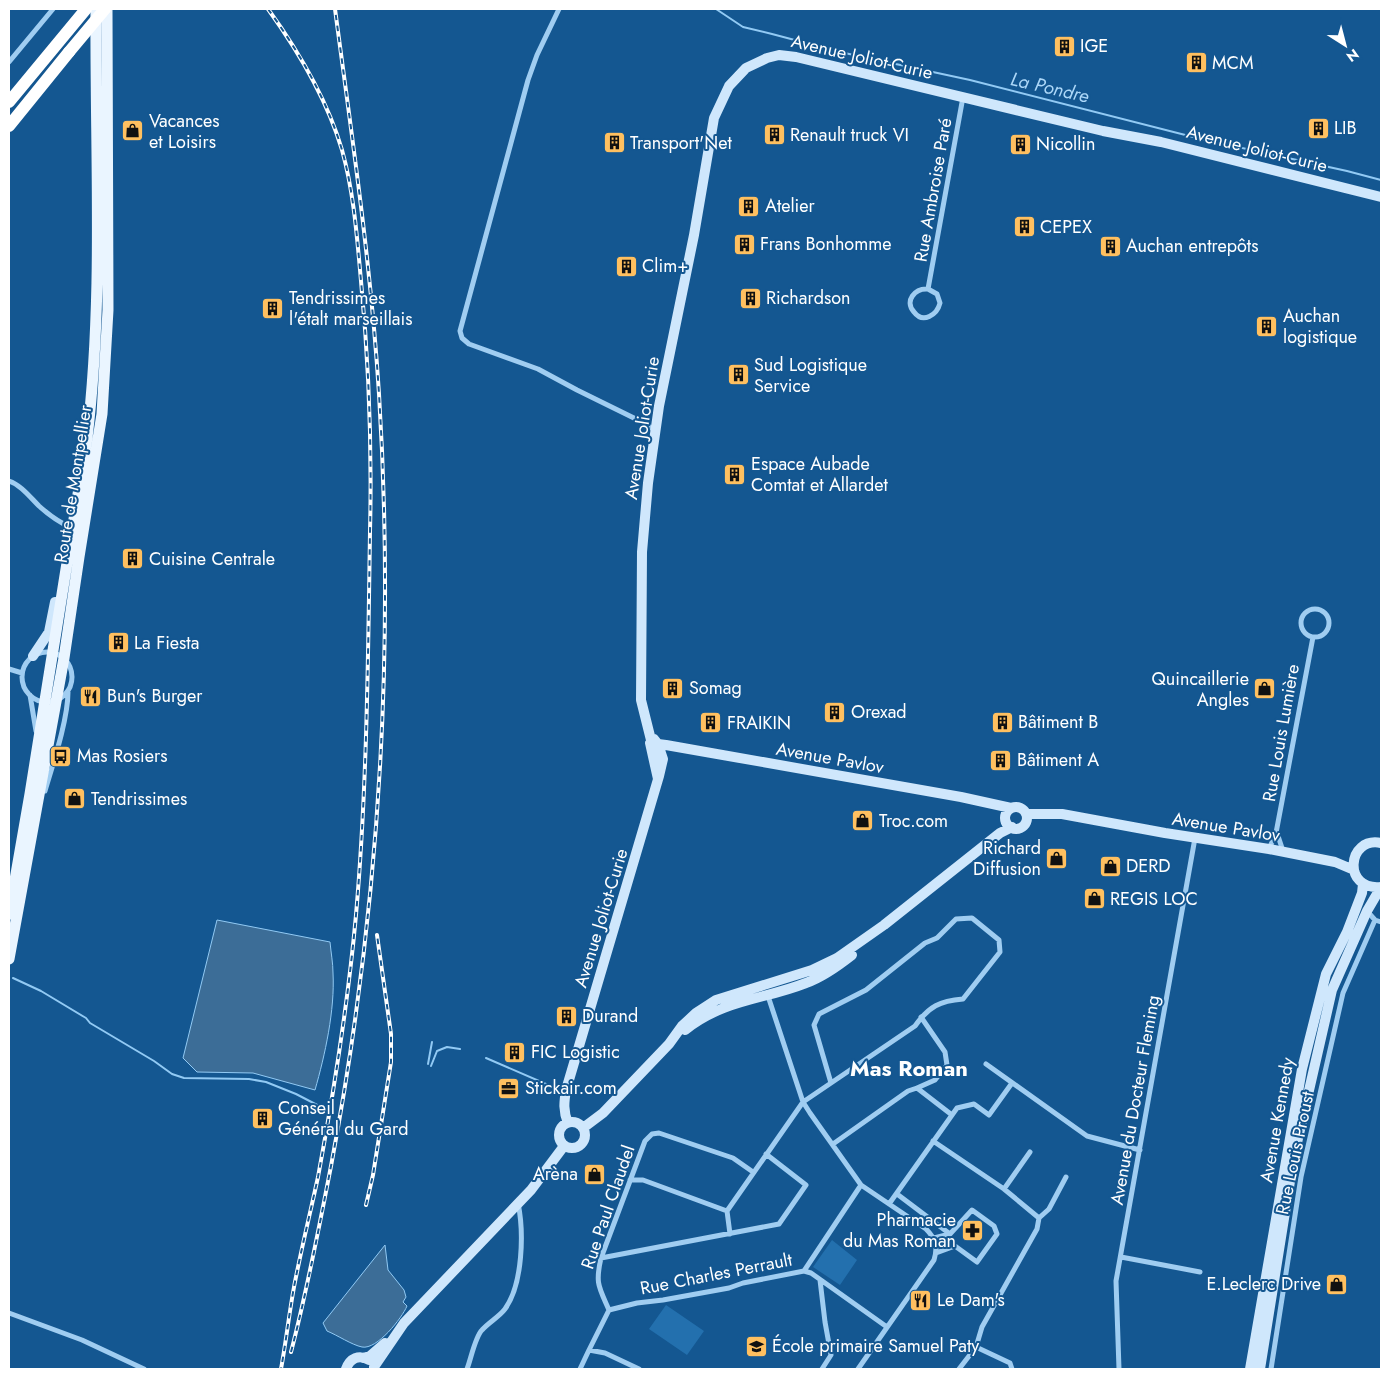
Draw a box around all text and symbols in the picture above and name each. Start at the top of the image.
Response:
north arrow [1320,20,1370,70]
street label: Avenue Joliot-Curie [789,28,935,86]
place label: IGE [1080,33,1108,59]
building icon: IGE [1052,34,1076,58]
text: N [1342,44,1363,67]
place label: MCM [1212,50,1254,76]
building icon: MCM [1184,51,1208,75]
water label: La Pondre [1008,65,1092,110]
place label: Vacances et Loisirs [149,108,220,155]
place label: LIB [1334,115,1357,141]
street label: Rue Ambroise Paré [908,116,958,264]
building icon: LIB [1306,116,1330,140]
shop icon: Vacances et Loisirs [121,119,145,143]
street label: Avenue Joliot-Curie [1184,119,1330,179]
place label: Renault truck VI [790,122,909,148]
building icon: Renault truck VI [762,123,786,147]
place label: Transport'Net [630,130,732,156]
building icon: Transport'Net [602,131,626,155]
place label: Nicollin [1036,131,1095,157]
building icon: Nicollin [1008,132,1032,156]
place label: Atelier [765,193,816,219]
building icon: Atelier [737,194,761,218]
place label: CEPEX [1040,214,1092,240]
building icon: CEPEX [1012,215,1036,239]
place label: Frans Bonhomme [760,231,892,257]
building icon: Frans Bonhomme [732,232,756,256]
place label: Auchan entrepôts [1126,233,1258,259]
building icon: Auchan entrepôts [1098,234,1122,258]
place label: Clim+ [642,253,688,279]
building icon: Clim+ [614,254,638,278]
place label: Tendrissimes l'étalt marseillais [289,285,412,332]
place label: Richardson [766,285,850,311]
building icon: Richardson [738,286,762,310]
building icon: Tendrissimes l'étalt marseillais [261,296,285,320]
place label: Auchan logistique [1283,303,1357,350]
building icon: Auchan logistique [1255,314,1279,338]
place label: Sud Logistique Service [754,352,867,399]
street label: Avenue Joliot-Curie [618,355,666,501]
building icon: Sud Logistique Service [726,363,750,387]
street label: Route de Montpellier [48,402,98,565]
place label: Espace Aubade Comtat et Allardet [751,451,888,498]
building icon: Espace Aubade Comtat et Allardet [723,462,747,486]
place label: Cuisine Centrale [149,546,275,572]
building icon: Cuisine Centrale [121,547,145,571]
place label: La Fiesta [134,630,199,656]
building icon: La Fiesta [106,631,130,655]
street label: Rue Louis Lumière [1256,662,1306,804]
place label: Quincaillerie Angles [1152,666,1249,713]
place label: Somag [689,675,742,701]
building icon: Somag [661,676,685,700]
shop icon: Quincaillerie Angles [1253,677,1277,701]
place label: Bun's Burger [107,683,203,709]
restaurant icon: Bun's Burger [79,684,103,708]
place label: Orexad [851,699,907,725]
building icon: Orexad [823,700,847,724]
place label: Bâtiment B [1018,709,1098,735]
place label: FRAIKIN [727,710,791,736]
building icon: Bâtiment B [990,710,1014,734]
building icon: FRAIKIN [699,711,723,735]
street label: Avenue Pavlov [774,736,886,780]
place label: Mas Rosiers [77,743,167,769]
bus stop icon: Mas Rosiers [49,744,73,768]
place label: Bâtiment A [1017,747,1099,773]
building icon: Bâtiment A [989,748,1013,772]
place label: Tendrissimes [91,786,187,812]
shop icon: Tendrissimes [63,787,87,811]
street label: Avenue Pavlov [1170,806,1282,848]
place label: Troc.com [879,808,948,834]
shop icon: Troc.com [851,809,875,833]
place label: Richard Diffusion [973,835,1041,882]
street label: Avenue Joliot-Curie [567,845,635,991]
shop icon: Richard Diffusion [1045,846,1069,870]
place label: DERD [1126,853,1170,879]
shop icon: DERD [1098,854,1122,878]
place label: REGIS LOC [1110,886,1198,912]
shop icon: REGIS LOC [1082,887,1106,911]
street label: Avenue du Docteur Fleming [1104,993,1166,1207]
place label: Durand [582,1003,638,1029]
building icon: Durand [554,1004,578,1028]
place label: FIC Logistic [531,1039,620,1065]
building icon: FIC Logistic [503,1040,527,1064]
district label: Mas Roman [850,1052,968,1084]
street label: Avenue Kennedy [1253,1055,1301,1185]
place label: Stickair.com [525,1075,617,1101]
office icon: Stickair.com [497,1076,521,1100]
street label: Rue Louis Proust [1269,1088,1321,1217]
place label: Conseil Général du Gard [278,1095,408,1142]
building icon: Conseil Général du Gard [250,1106,274,1130]
street label: Rue Paul Claudel [575,1142,641,1272]
place label: Arèna [533,1161,578,1187]
shop icon: Arèna [582,1162,606,1186]
place label: Pharmacie du Mas Roman [843,1207,956,1254]
pharmacy icon: Pharmacie du Mas Roman [960,1218,984,1242]
street label: Rue Charles Perrault [638,1246,795,1301]
place label: E.Leclerc Drive [1206,1271,1321,1297]
shop icon: E.Leclerc Drive [1325,1272,1349,1296]
place label: Le Dam's [937,1287,1005,1313]
restaurant icon: Le Dam's [909,1288,933,1312]
place label: École primaire Samuel Paty [772,1333,979,1359]
school or university icon: École primaire Samuel Paty [744,1334,768,1358]

